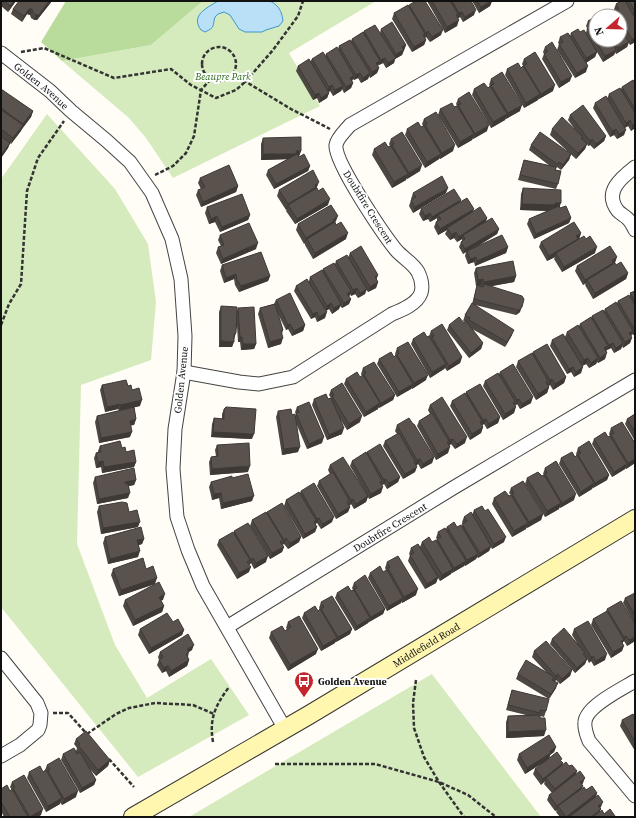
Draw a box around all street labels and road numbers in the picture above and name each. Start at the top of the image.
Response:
street label: Golden Avenue [12,59,72,112]
street label: Doubtfire Crescent [340,168,396,247]
street label: Golden Avenue [171,346,191,414]
street label: Doubtfire Crescent [350,499,430,555]
street label: Middlefield Road [390,619,462,670]

